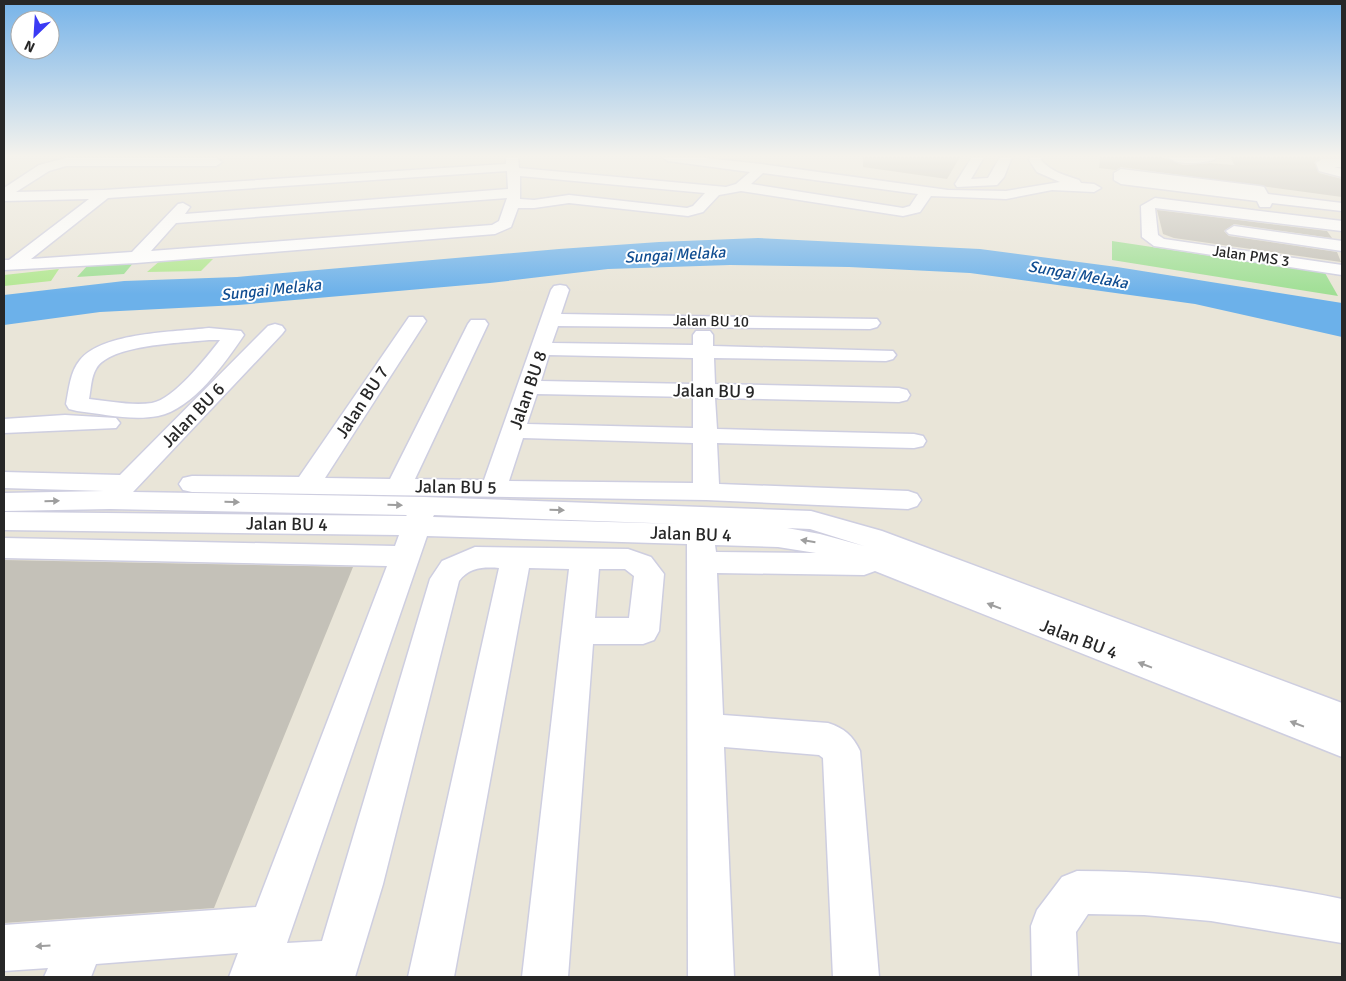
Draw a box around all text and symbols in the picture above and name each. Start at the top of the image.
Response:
north arrow [10,10,60,60]
text: N [22,37,38,56]
water label: Sungai Melaka [624,242,727,268]
street label: Jalan PMS 3 [1211,242,1291,270]
water label: Sungai Melaka [1027,256,1130,294]
water label: Sungai Melaka [220,275,323,305]
street label: Jalan BU 10 [673,311,749,331]
street label: Jalan BU 8 [504,348,552,432]
street label: Jalan BU 7 [331,362,393,442]
street label: Jalan BU 6 [157,378,229,452]
street label: Jalan BU 9 [673,379,755,403]
street label: Jalan BU 5 [415,475,497,499]
one-way arrow [45,497,61,505]
one-way arrow [225,498,241,506]
one-way arrow [387,501,403,509]
one-way arrow [550,506,566,514]
street label: Jalan BU 4 [246,512,328,536]
street label: Jalan BU 4 [650,522,732,546]
one-way arrow [799,536,815,544]
one-way arrow [986,602,1001,610]
street label: Jalan BU 4 [1037,614,1121,664]
one-way arrow [1137,661,1152,669]
one-way arrow [1290,719,1304,727]
one-way arrow [35,942,51,950]

